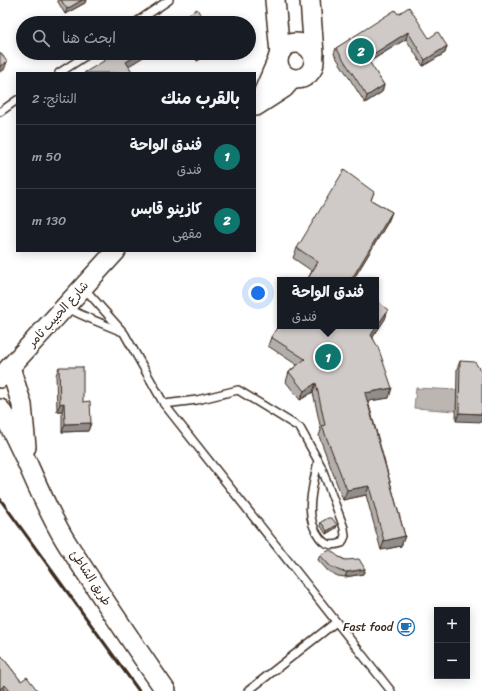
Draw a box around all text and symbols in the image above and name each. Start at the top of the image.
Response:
search box [16,16,256,60]
text: ابحث هنا [62,25,116,51]
icon: search [30,27,52,49]
pin: 2 [348,36,374,66]
text: بالقرب منك [161,83,240,113]
text: النتائج: 2 [32,87,77,110]
text: فندق الواحة [130,132,202,158]
text: 50 m [32,145,62,168]
text: 1 [224,145,230,168]
text: فندق [177,158,202,181]
text: كازينو قابس [131,196,202,222]
text: 130 m [32,209,66,232]
text: 2 [223,209,231,232]
text: مقهى [172,222,202,245]
street label: شارع الحبيب ثامر [21,276,94,353]
popup [277,277,379,329]
text: فندق الواحة [292,279,364,305]
your location [248,283,268,303]
text: فندق [292,305,317,328]
pin: 1 [315,342,341,372]
street label: طريق الشاطئ [64,545,118,611]
map controls [434,607,470,679]
button: + [434,607,470,643]
place label: Fast food [343,616,395,638]
cafe icon: Fast food [396,617,416,637]
button: − [434,643,470,679]

